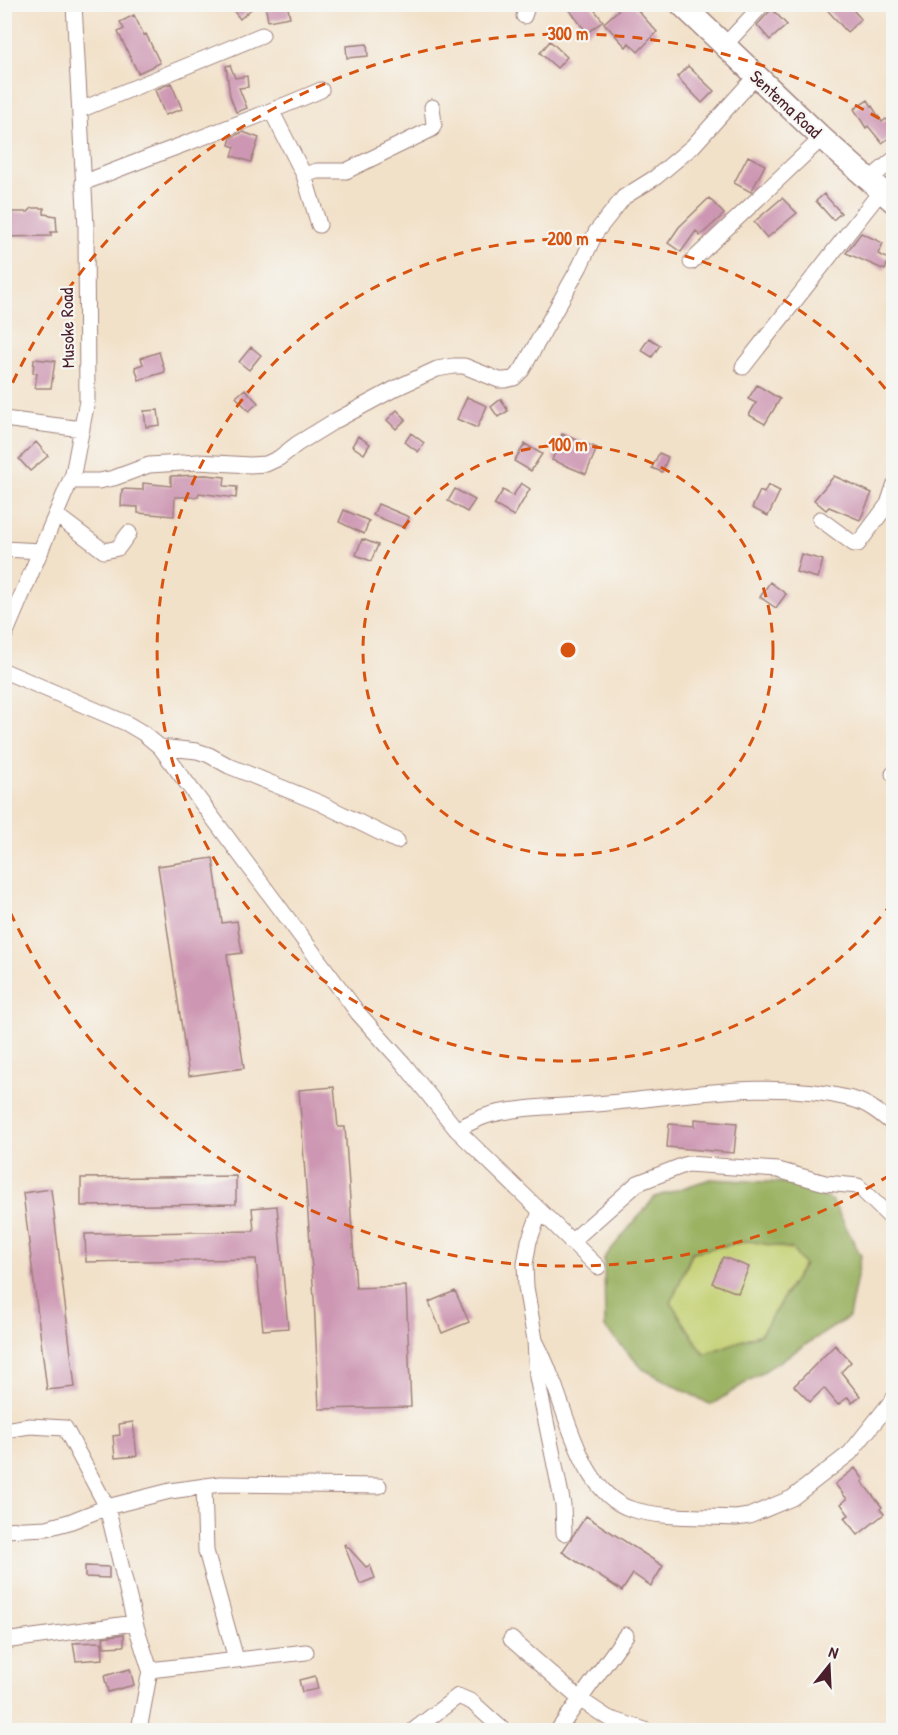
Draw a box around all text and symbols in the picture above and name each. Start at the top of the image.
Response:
text: 300 m [548,21,588,46]
street label: Sentema Road [745,64,827,144]
text: 200 m [548,226,588,251]
street label: Musoke Road [54,288,80,368]
text: 100 m [548,432,588,457]
centre of rings [558,640,578,660]
north arrow [799,1636,859,1696]
text: N [826,1640,842,1664]

